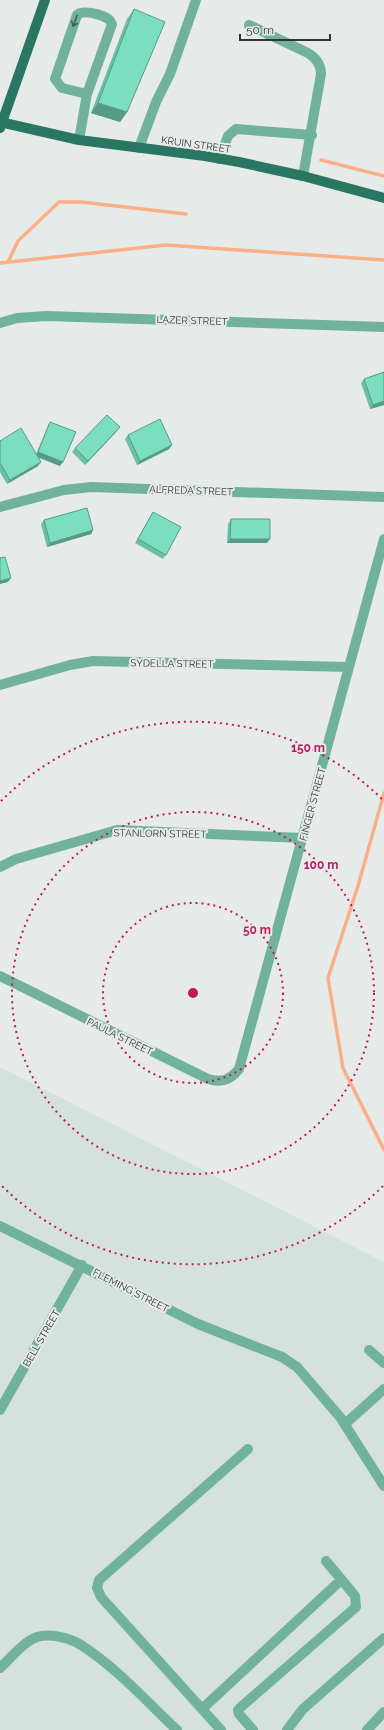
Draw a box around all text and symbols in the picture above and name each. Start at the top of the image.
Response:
one-way arrow [71,15,79,27]
scale bar [240,16,330,42]
text: 50 m [246,23,274,37]
street label: KRUIN STREET [160,134,231,155]
street label: LAZER STREET [156,314,228,327]
street label: ALFREDA STREET [149,484,233,497]
street label: SYDELLA STREET [130,657,214,670]
text: 150 m [291,741,325,755]
street label: FINGER STREET [297,766,328,842]
street label: STANLORN STREET [114,827,206,840]
text: 100 m [304,858,338,872]
text: 50 m [243,923,271,937]
centre of rings [186,986,200,1000]
street label: PAULA STREET [85,1016,154,1057]
street label: FLEMING STREET [91,1267,170,1314]
street label: BELL STREET [21,1308,62,1369]

